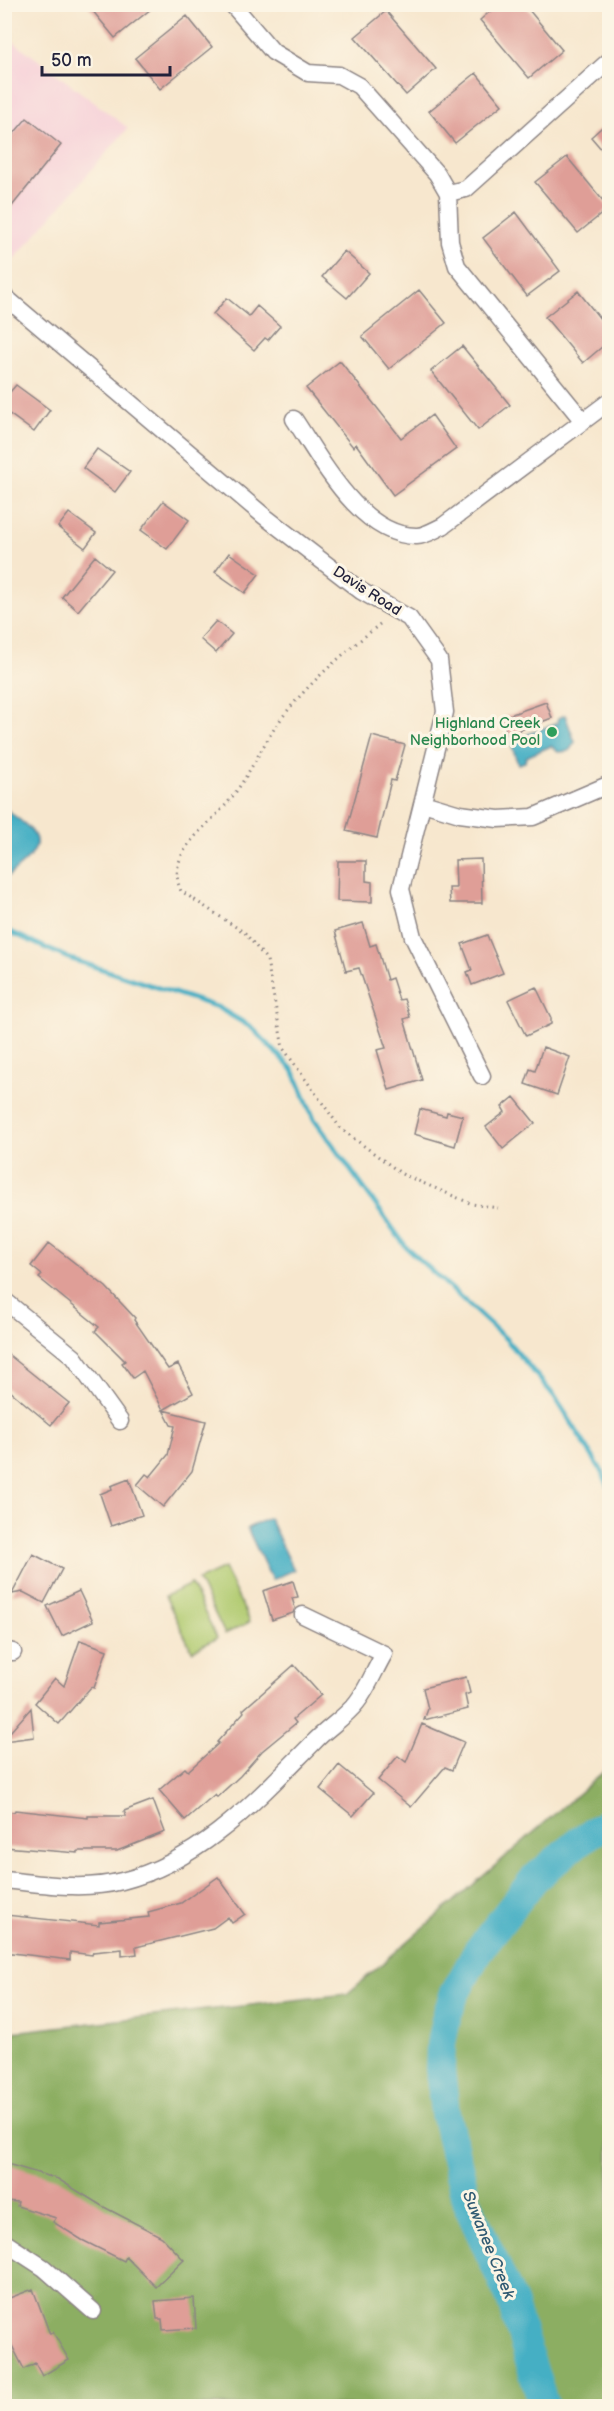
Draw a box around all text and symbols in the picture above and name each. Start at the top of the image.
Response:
scale bar [42,39,170,77]
text: 50 m [51,50,92,71]
street label: Davis Road [329,562,405,620]
place label: Highland Creek Neighborhood Pool [410,714,541,750]
marker: Highland Creek Neighborhood Pool [545,725,559,739]
water label: Suwanee Creek [458,2188,519,2303]

